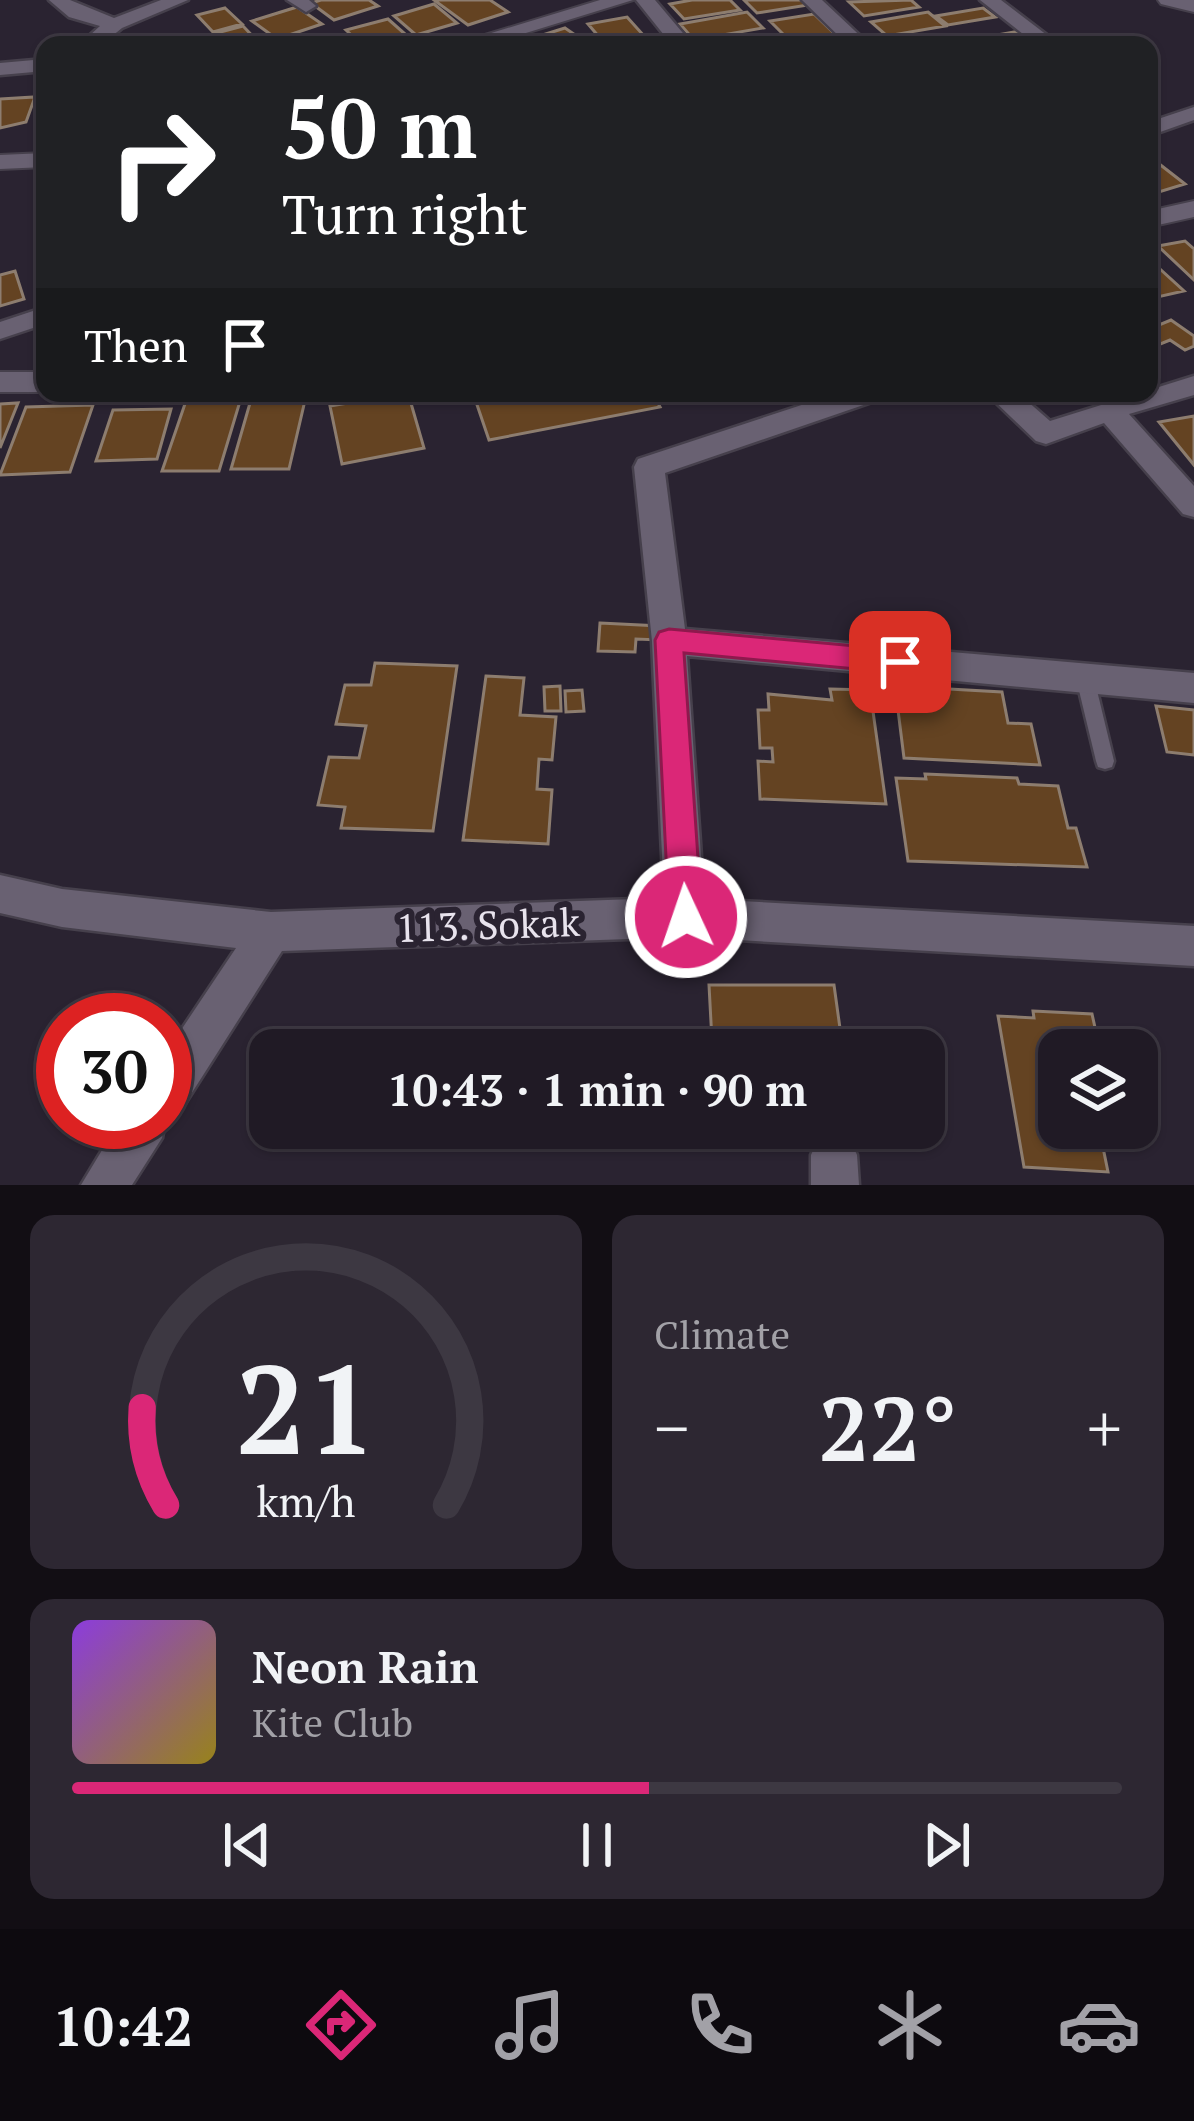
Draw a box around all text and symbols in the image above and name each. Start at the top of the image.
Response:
text: 50 m [282,71,477,182]
icon: right [84,84,240,240]
text: Turn right [282,178,528,249]
icon: arrive [212,312,278,378]
text: Then [84,315,188,375]
pin [849,611,951,713]
icon: arrive [867,629,933,695]
position arrow [623,854,749,980]
street label: 113. Sokak [395,895,582,953]
speed limit sign: 30 [36,993,192,1149]
map controls [1038,1029,1158,1149]
button: layers [1038,1029,1158,1149]
text: 10:43 · 1 min · 90 m [387,1059,807,1119]
text: Climate [654,1308,790,1360]
text: 21 [235,1324,377,1490]
text: 22° [819,1367,957,1487]
text: − [654,1383,689,1471]
text: + [1087,1383,1122,1471]
text: km/h [256,1472,356,1529]
text: Neon Rain [252,1636,479,1696]
text: Kite Club [252,1696,413,1748]
icon: previous [214,1812,280,1878]
icon: pause [564,1812,630,1878]
icon: next [914,1812,980,1878]
icon: directions [299,1983,383,2067]
icon: music [488,1983,572,2067]
icon: phone [678,1983,762,2067]
icon: climate [868,1983,952,2067]
icon: car [1057,1983,1141,2067]
text: 10:42 [53,1990,193,2061]

